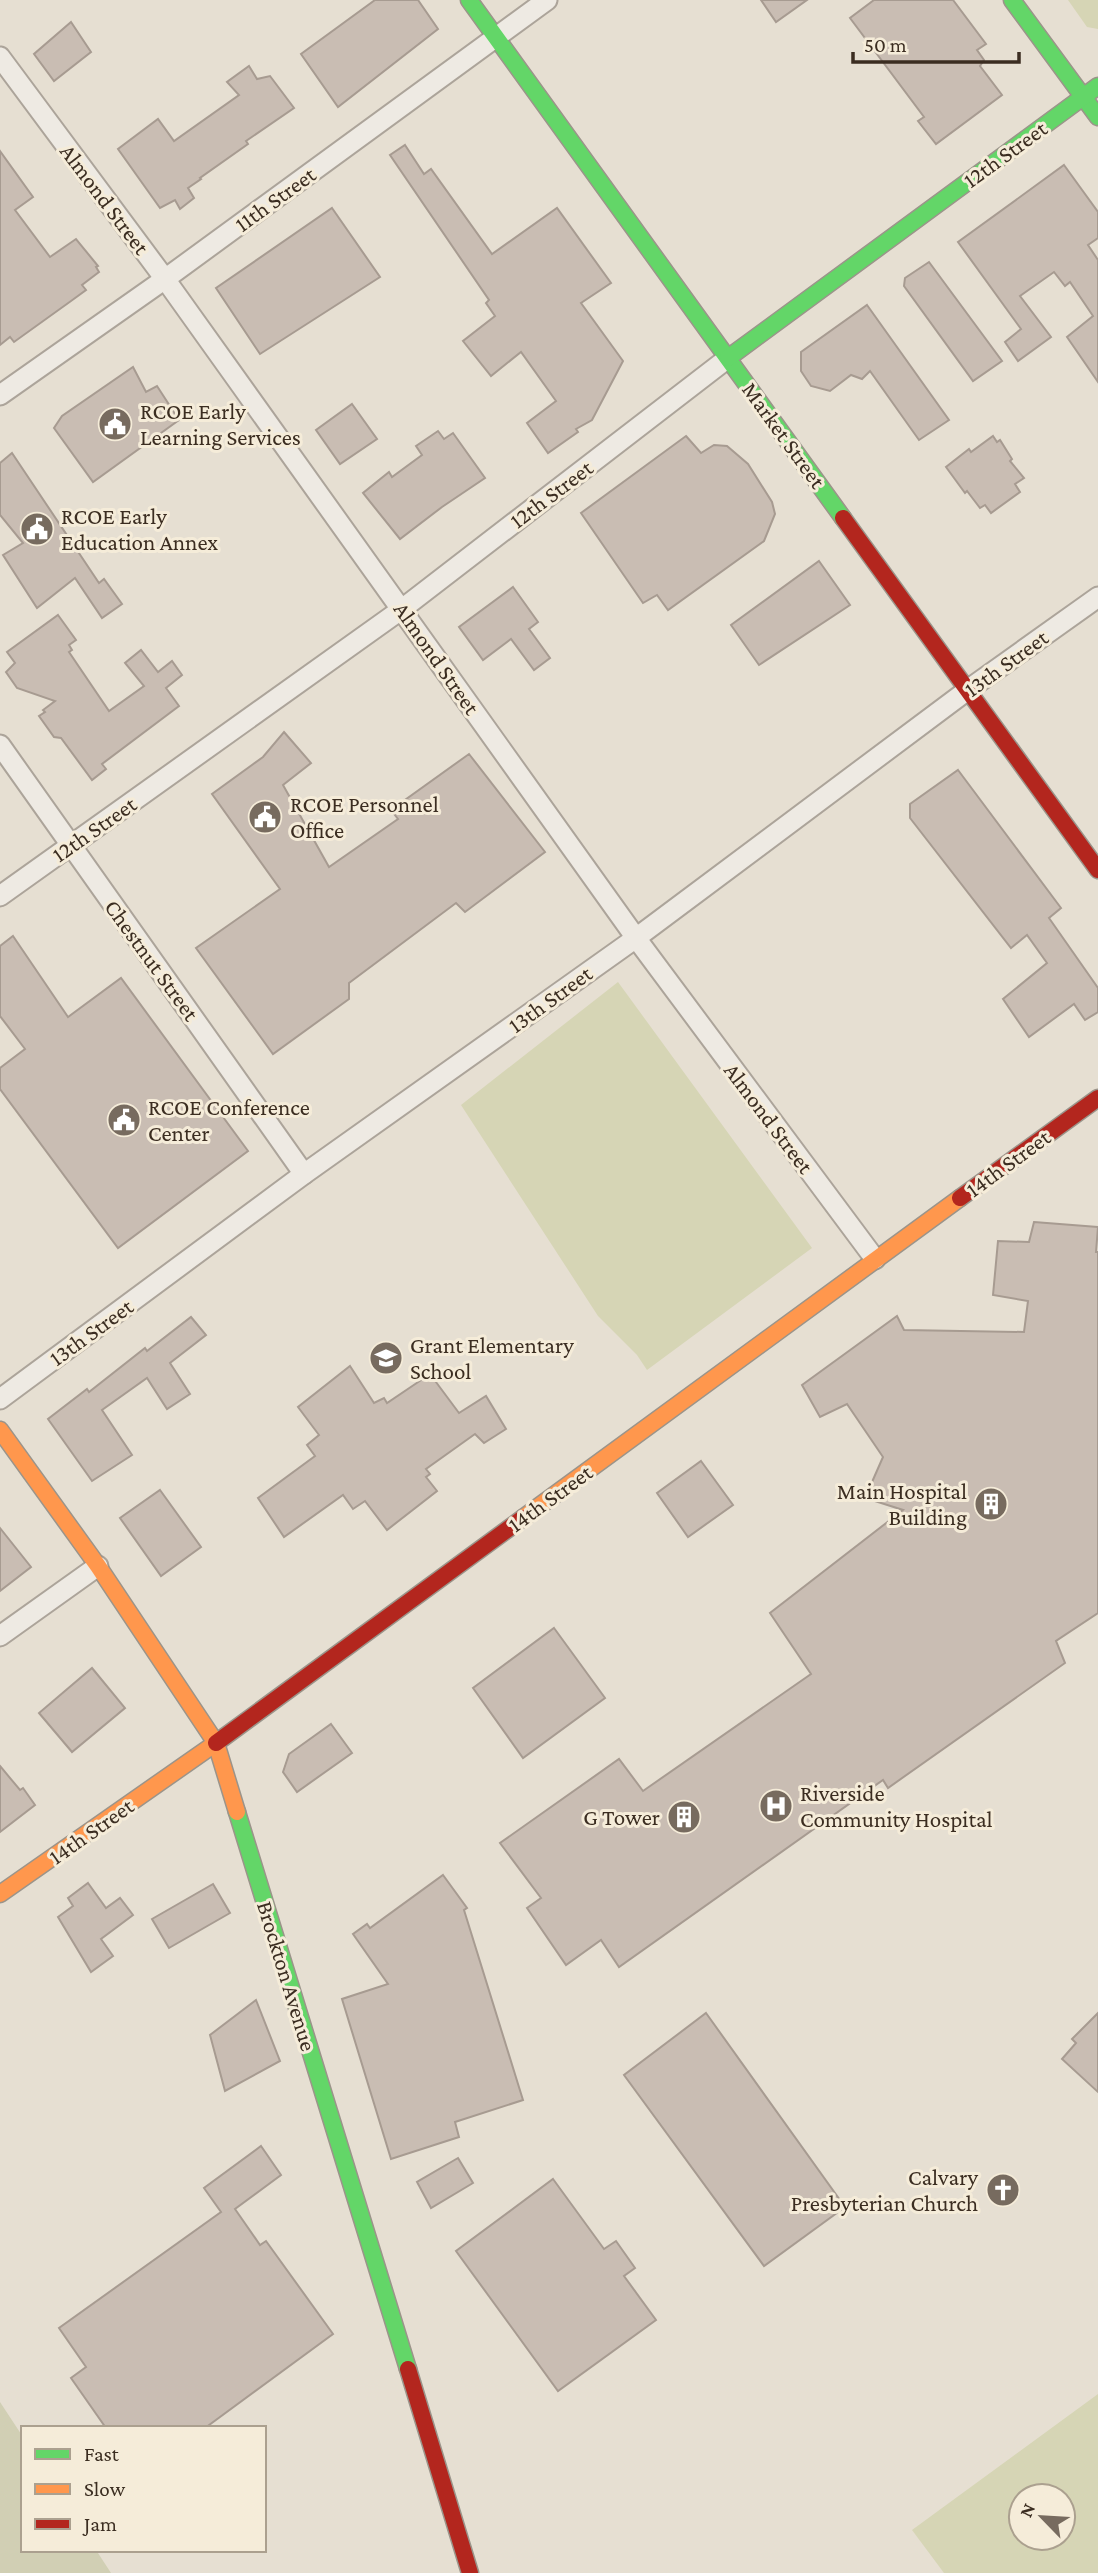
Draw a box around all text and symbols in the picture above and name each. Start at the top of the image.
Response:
scale bar [853,21,1019,65]
text: 50 m [864,33,907,57]
street label: 12th Street [958,115,1052,193]
street label: Almond Street [55,139,155,260]
street label: 11th Street [230,161,321,237]
street label: Market Street [737,377,831,493]
place label: RCOE Early Learning Services [140,398,301,450]
public building icon: RCOE Early Learning Services [96,405,134,443]
street label: 12th Street [505,454,598,533]
place label: RCOE Early Education Annex [61,503,218,555]
public building icon: RCOE Early Education Annex [18,510,56,548]
street label: Almond Street [389,597,486,720]
street label: 13th Street [959,624,1053,702]
street label: 12th Street [47,790,141,867]
place label: RCOE Personnel Office [290,791,439,843]
public building icon: RCOE Personnel Office [246,798,284,836]
street label: Chestnut Street [99,895,205,1026]
street label: 13th Street [503,960,597,1038]
street label: Almond Street [719,1058,819,1179]
place label: RCOE Conference Center [148,1094,310,1146]
public building icon: RCOE Conference Center [105,1101,143,1139]
street label: 14th Street [961,1124,1055,1202]
street label: 13th Street [44,1293,138,1371]
place label: Grant Elementary School [410,1332,574,1384]
school or university icon: Grant Elementary School [367,1339,405,1377]
street label: 14th Street [503,1459,597,1537]
place label: Main Hospital Building [837,1478,967,1530]
building icon: Main Hospital Building [972,1485,1010,1523]
place label: Riverside Community Hospital [800,1780,993,1832]
hospital icon: Riverside Community Hospital [757,1787,795,1825]
street label: 14th Street [44,1792,139,1870]
building icon: G Tower [665,1798,703,1836]
place label: G Tower [583,1804,660,1830]
street label: Brockton Avenue [252,1898,322,2054]
place label: Calvary Presbyterian Church [791,2164,978,2216]
church icon: Calvary Presbyterian Church [984,2171,1022,2209]
legend [21,2426,266,2552]
text: Fast [84,2442,120,2466]
text: Slow [84,2477,126,2501]
north arrow [1007,2482,1077,2552]
text: N [1015,2500,1039,2520]
text: Jam [82,2512,117,2536]

